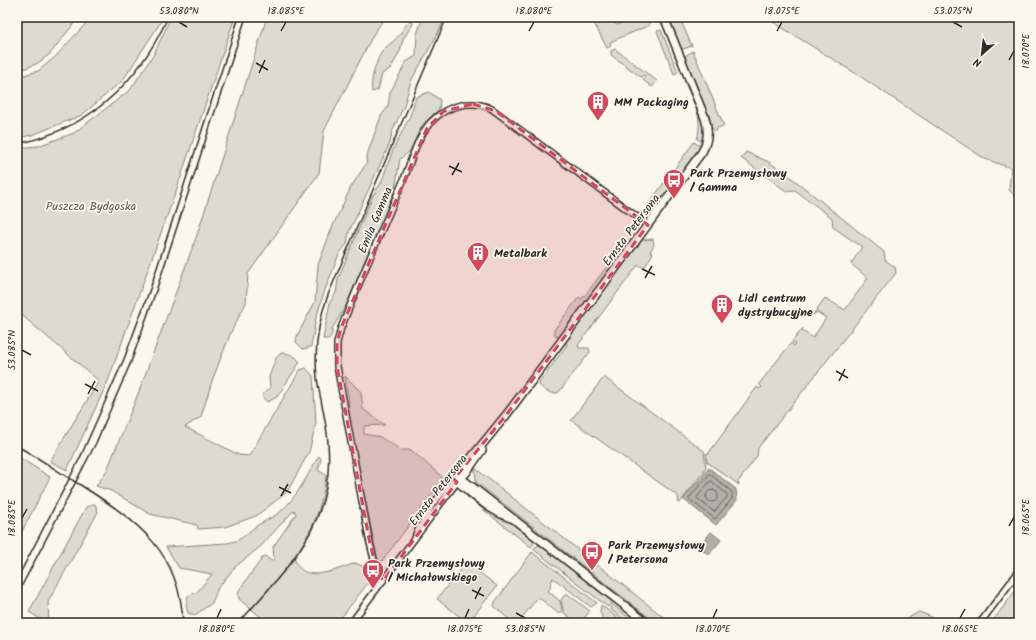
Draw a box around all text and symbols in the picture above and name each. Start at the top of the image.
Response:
text: 53.080°N [159,3,199,19]
text: 18.085°E [267,3,306,19]
text: 18.080°E [516,3,554,19]
text: 18.075°E [764,3,801,19]
text: 53.075°N [934,3,973,19]
text: 18.070°E [1018,32,1034,69]
north arrow [962,34,1002,74]
text: N [970,52,985,72]
building icon: MM Packaging [585,89,611,122]
place label: MM Packaging [614,93,689,112]
place label: Park Przemysłowy / Gamma [689,164,787,197]
bus stop icon: Park Przemysłowy / Gamma [661,167,687,200]
street label: Emila Gamma [353,184,398,256]
street label: Ernsta Petersona [598,190,665,270]
park label: Puszcza Bydgoska [46,197,137,216]
building icon: Metalbark [465,240,491,273]
place label: Metalbark [494,244,548,263]
place label: Lidl centrum dystrybucyjne [738,289,813,322]
building icon: Lidl centrum dystrybucyjne [709,292,735,325]
text: 53.085°N [4,330,20,370]
street label: Ernsta Petersona [404,450,473,530]
text: 18.085°E [4,498,20,537]
text: 18.065°E [1018,498,1034,535]
place label: Park Przemysłowy / Petersona [607,536,705,569]
bus stop icon: Park Przemysłowy / Petersona [579,539,605,572]
place label: Park Przemysłowy / Michałowskiego [387,554,485,587]
bus stop icon: Park Przemysłowy / Michałowskiego [360,557,386,590]
text: 18.080°E [199,621,237,637]
text: 18.075°E [447,621,484,637]
text: 53.085°N [505,621,545,637]
text: 18.070°E [695,621,732,637]
text: 18.065°E [942,621,979,637]

